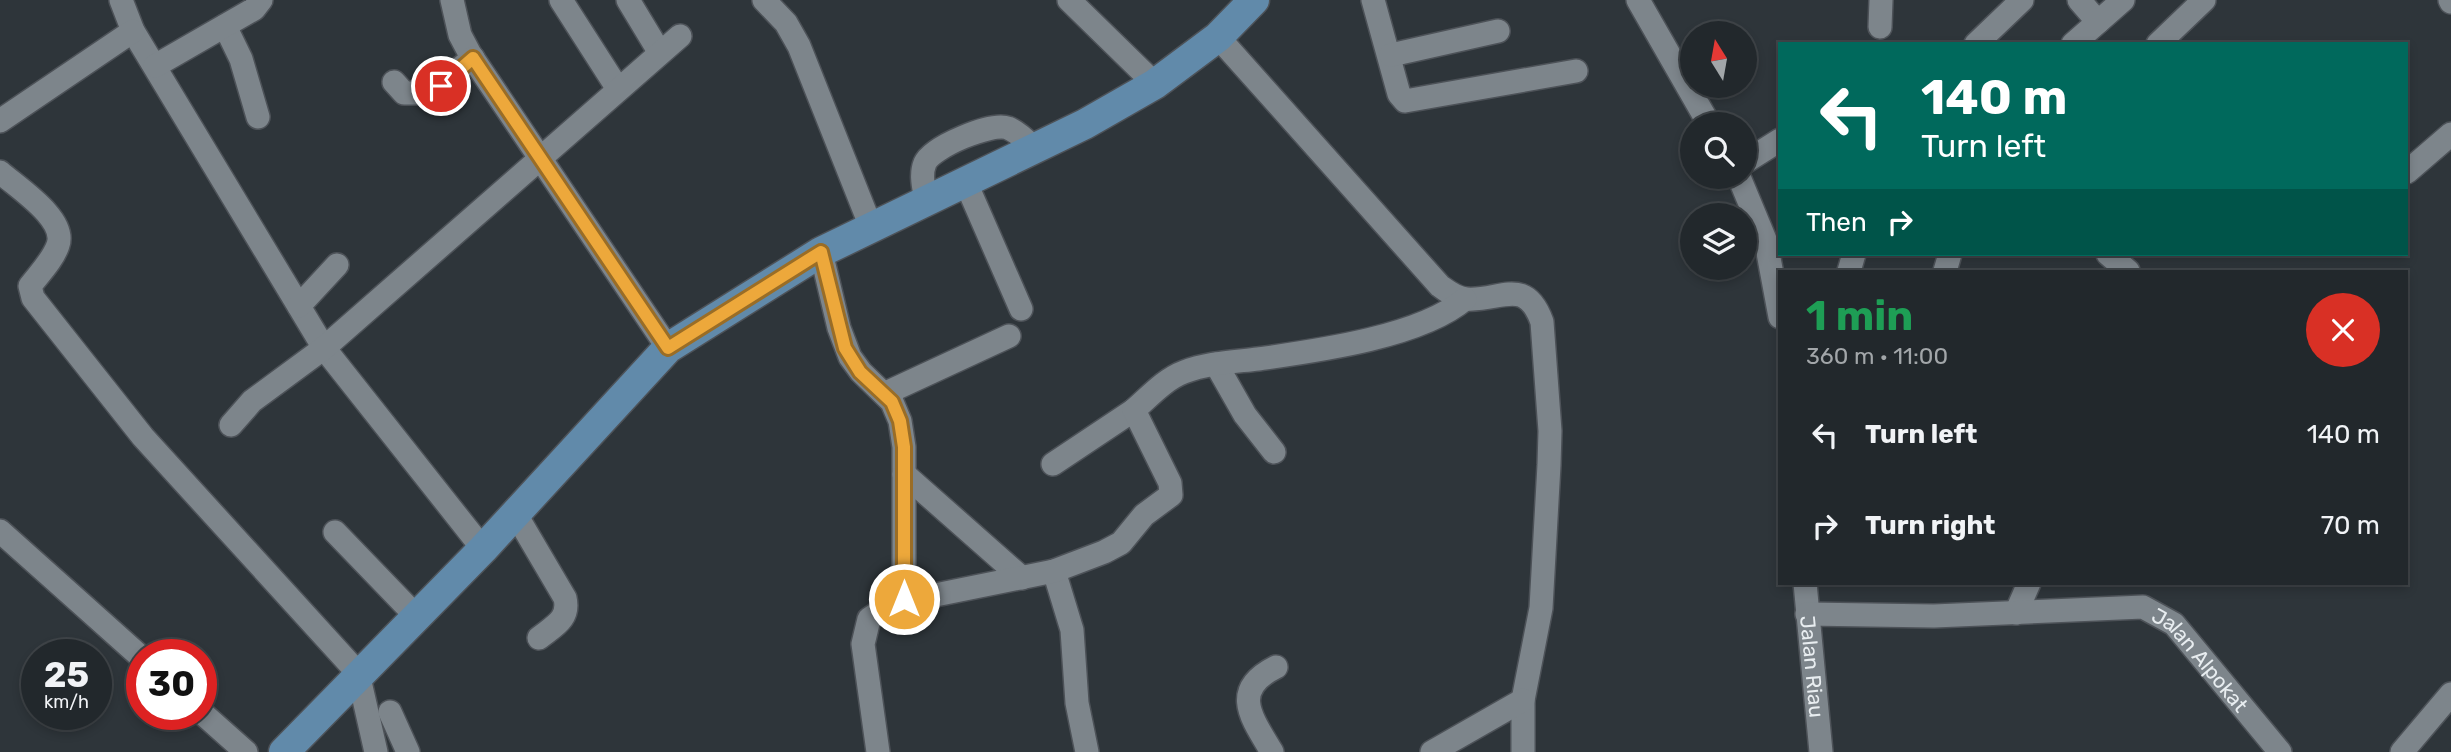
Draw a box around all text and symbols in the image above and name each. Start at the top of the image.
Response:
north arrow [1680,21,1757,98]
map controls [1680,21,1757,280]
pin [411,56,471,116]
icon: arrive [422,67,460,105]
text: 140 m [1921,68,2067,126]
icon: left [1806,70,1897,161]
button: search [1680,112,1757,189]
text: Turn left [1921,127,2046,165]
button: layers [1680,203,1757,280]
icon: right [1881,203,1919,241]
text: Then [1806,207,1867,238]
text: 1 min [1806,291,1913,341]
button: close [2306,293,2380,367]
text: 360 m · 11:00 [1806,342,1948,370]
icon: left [1806,416,1844,454]
text: Turn left [1865,419,1977,450]
text: 140 m [2307,419,2380,450]
icon: right [1806,507,1844,545]
text: Turn right [1865,510,1995,541]
text: 70 m [2321,510,2380,541]
position arrow [867,562,941,636]
street label: Jalan Alpokat [2148,602,2254,717]
street label: Jalan Riau [1796,614,1830,719]
speed limit sign: 30 [126,639,217,730]
text: 25 [44,654,89,696]
text: km/h [44,691,89,713]

